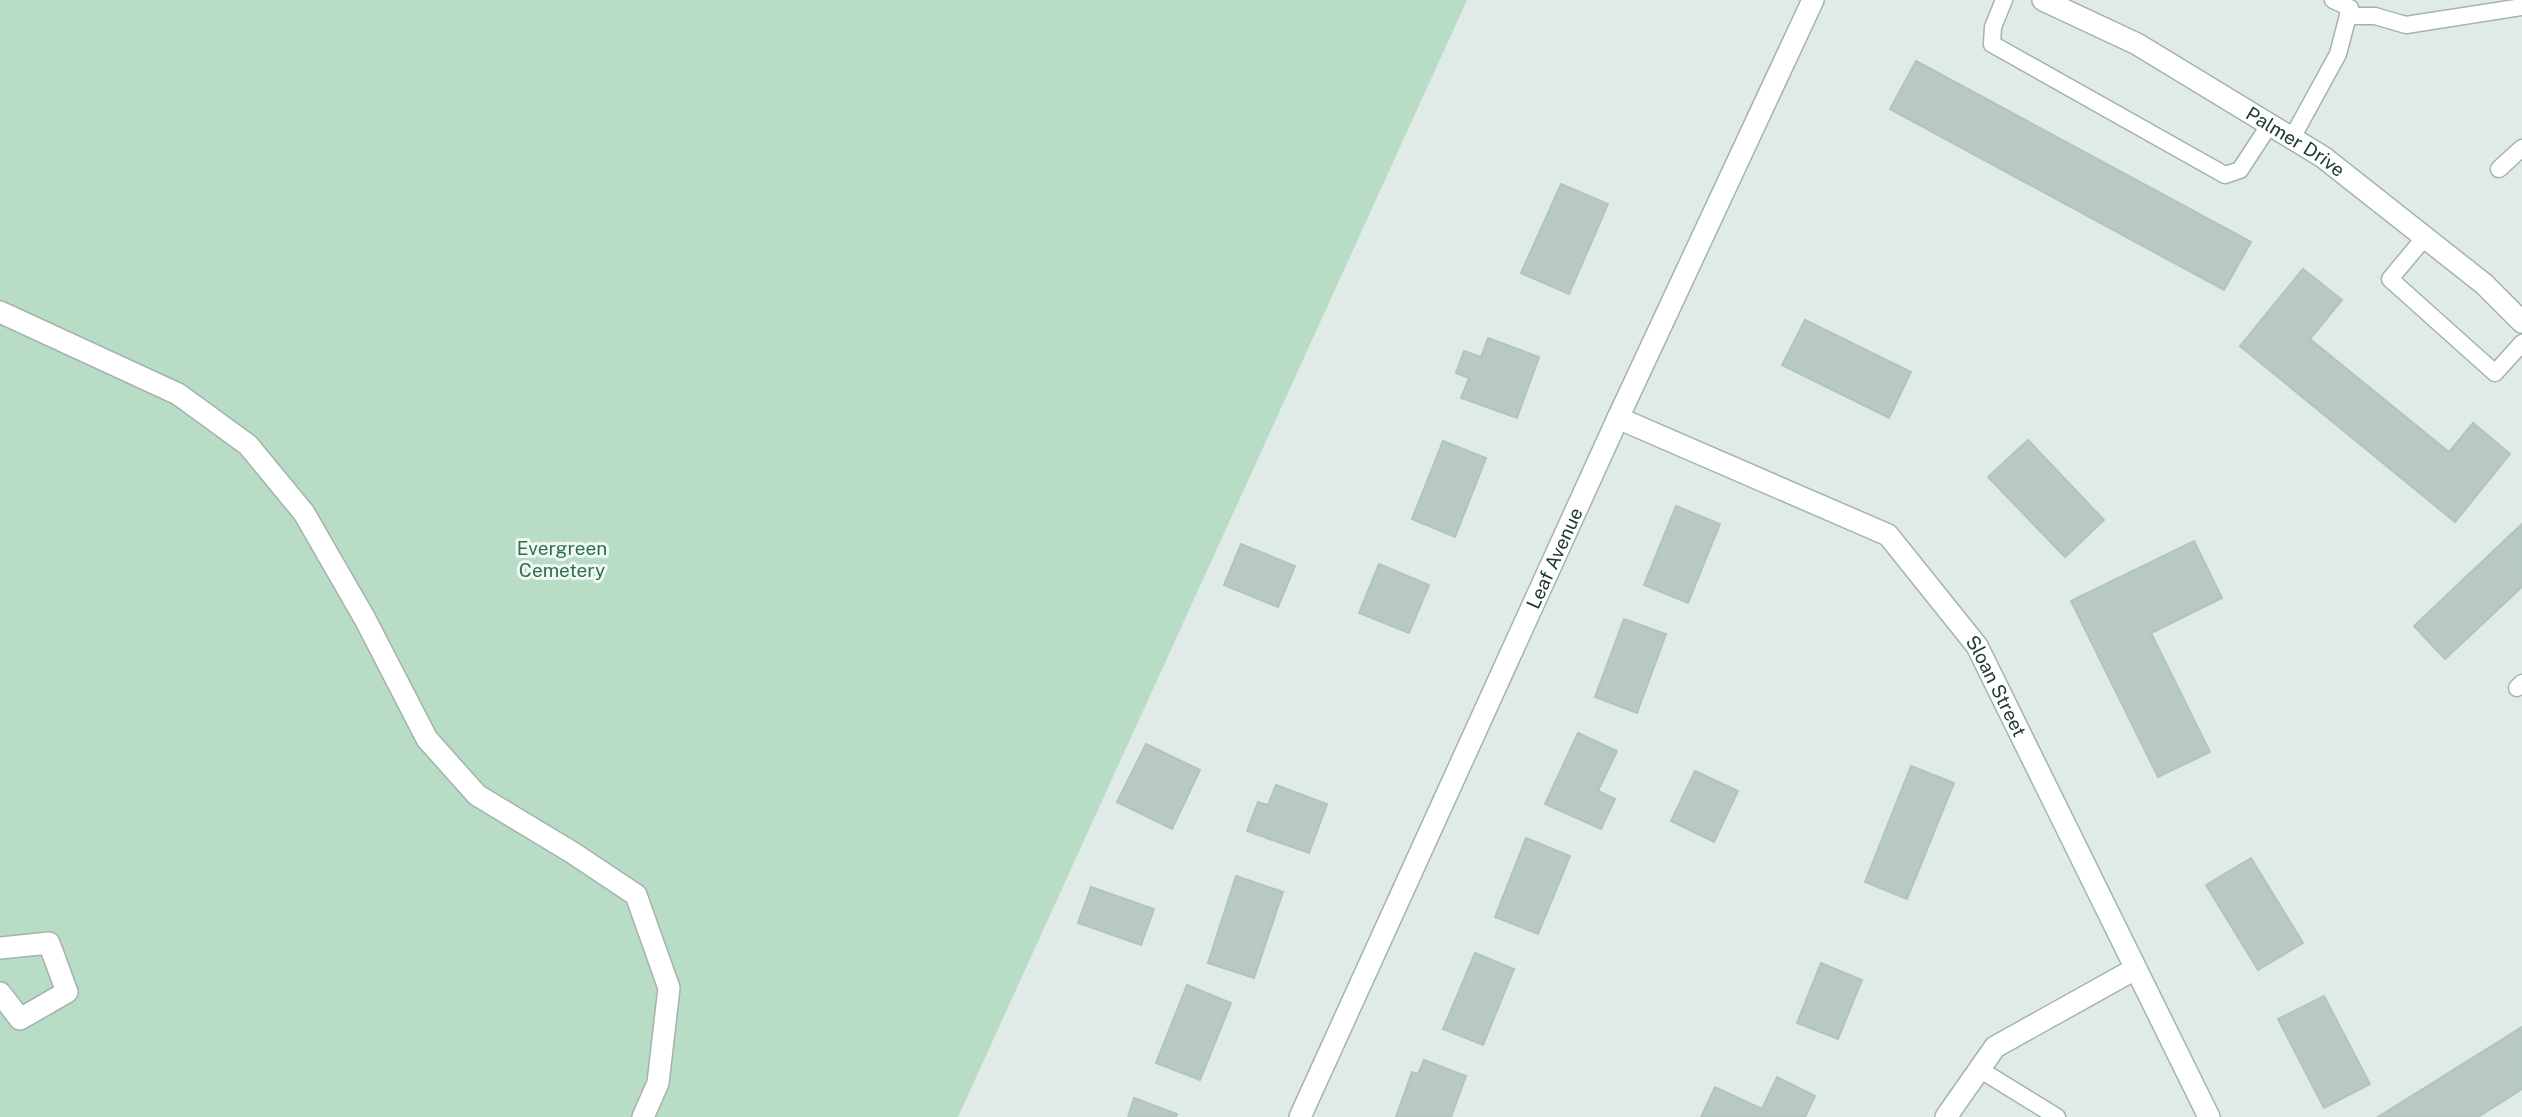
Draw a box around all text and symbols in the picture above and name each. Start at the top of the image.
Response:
street label: Palmer Drive [2242,102,2349,181]
street label: Leaf Avenue [1522,504,1587,612]
park label: Evergreen Cemetery [517,537,607,581]
street label: Sloan Street [1962,631,2031,740]

